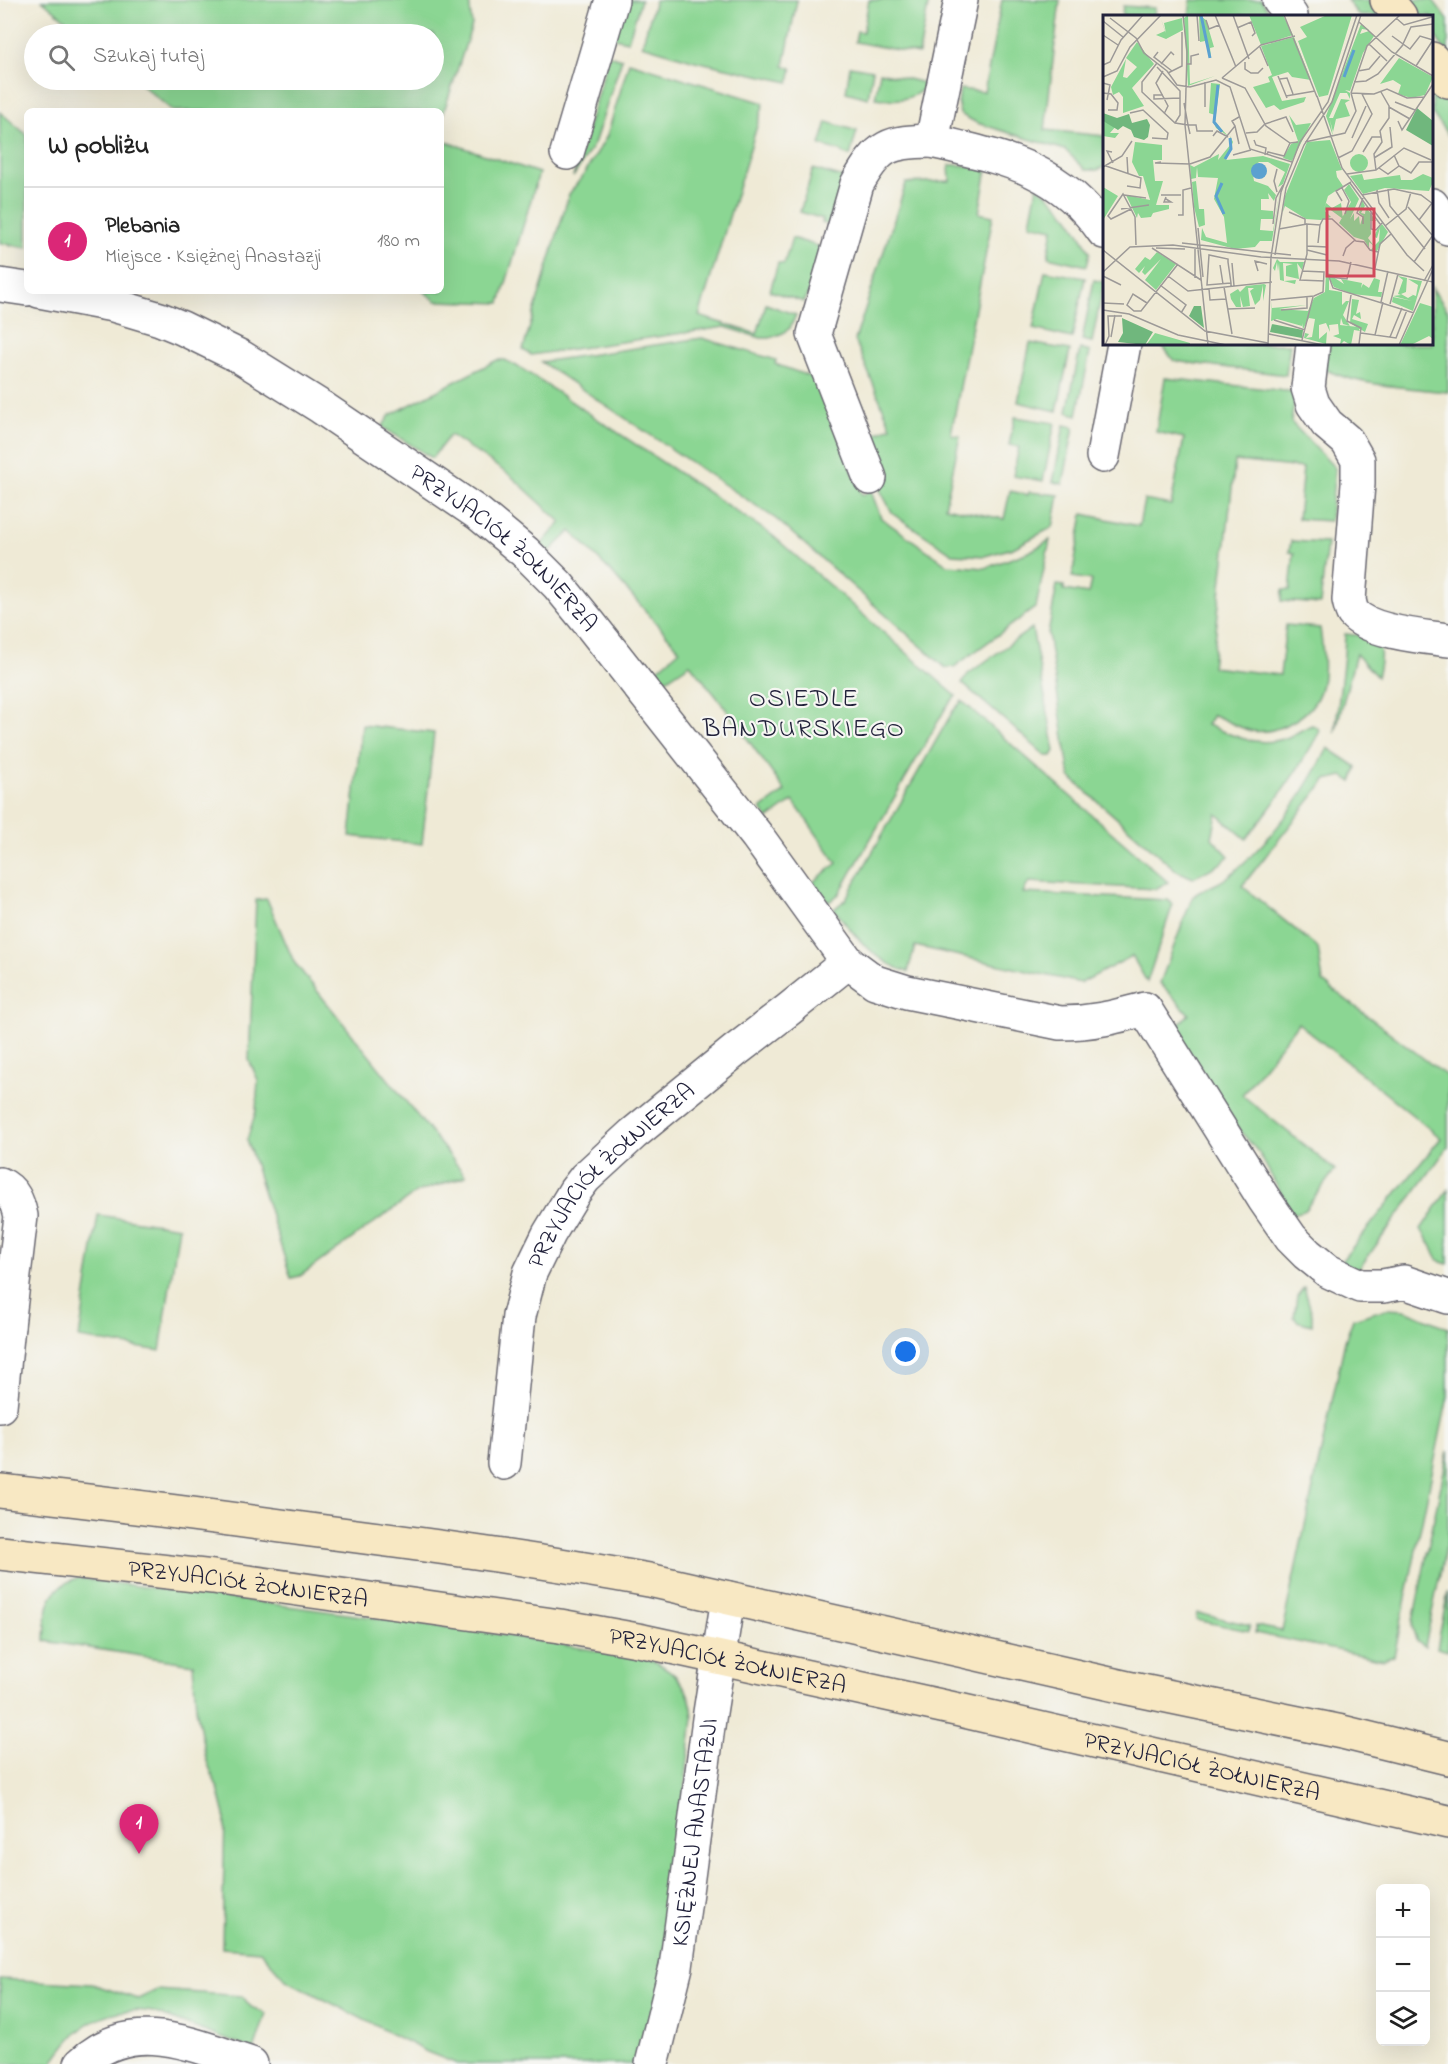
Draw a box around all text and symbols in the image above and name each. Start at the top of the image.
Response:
inset map [1103,15,1433,345]
search box [24,24,444,90]
icon: search [45,41,78,74]
text: Szukaj tutaj [93,41,204,73]
text: W pobliżu [48,128,149,166]
text: Plebania [105,211,180,243]
text: 1 [64,227,71,256]
text: 180 m [377,227,420,256]
text: Miejsce · Księżnej Anastazji [105,243,321,272]
street label: PRZYJACIÓŁ ŻOŁNIERZA [402,457,605,641]
district label: OSIEDLE BANDURSKIEGO [702,681,905,749]
street label: PRZYJACIÓŁ ŻOŁNIERZA [520,1075,703,1275]
your location [891,1337,920,1366]
street label: PRZYJACIÓŁ ŻOŁNIERZA [126,1553,370,1619]
street label: PRZYJACIÓŁ ŻOŁNIERZA [606,1620,849,1705]
street label: KSIĘŻNEJ ANASTAZJI [664,1716,729,1949]
street label: PRZYJACIÓŁ ŻOŁNIERZA [1080,1724,1323,1812]
pin: 1 [120,1804,158,1854]
map controls [1376,1884,1430,2046]
button: + [1376,1884,1430,1938]
button: − [1376,1938,1430,1992]
button: layers [1376,1992,1430,2046]

